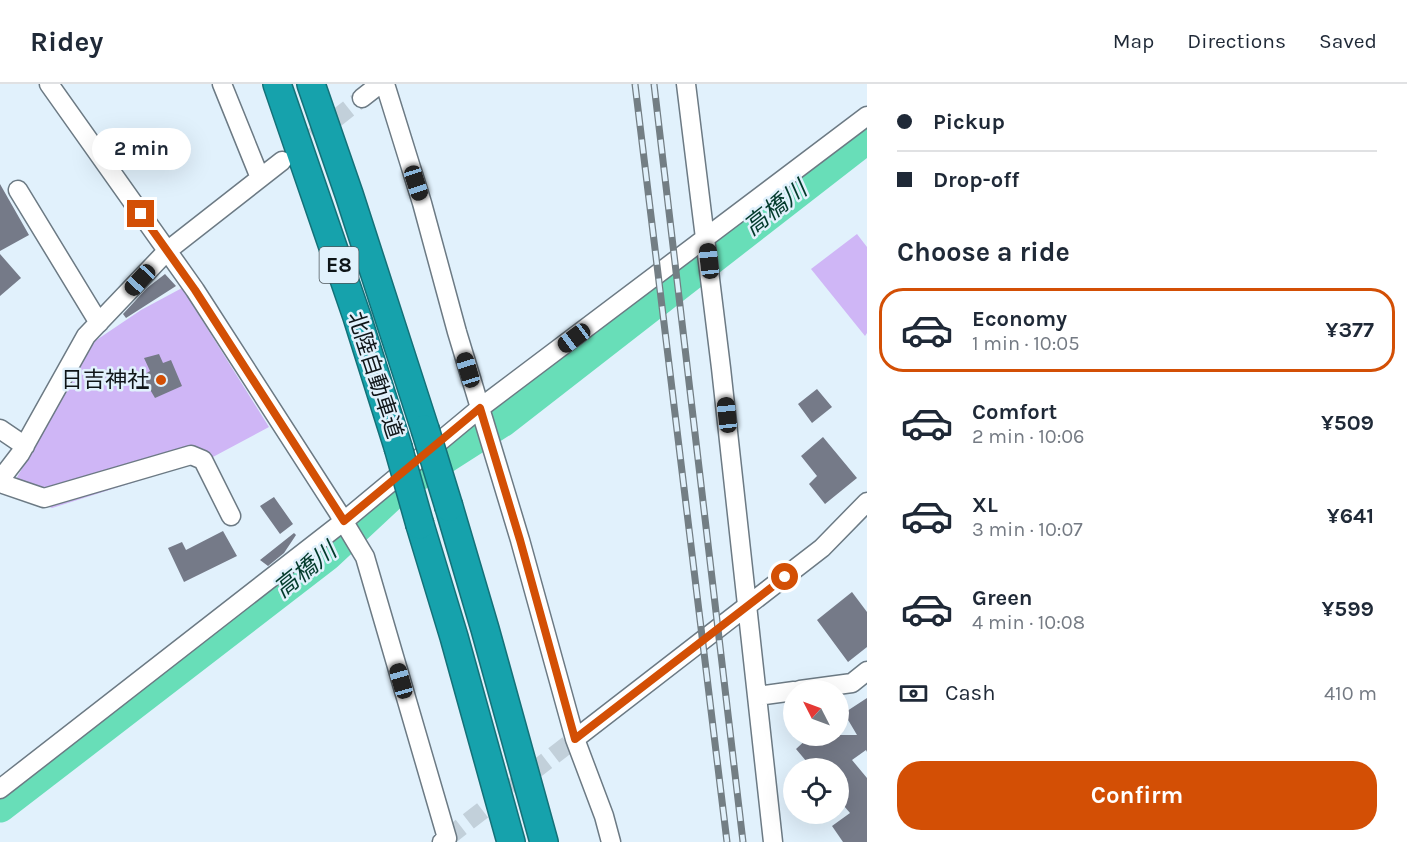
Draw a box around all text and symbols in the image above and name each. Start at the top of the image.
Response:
text: Ridey [30,25,103,58]
text: Map [1113,29,1154,53]
text: Directions [1187,29,1286,53]
text: Saved [1319,29,1377,53]
text: Pickup [933,109,1005,135]
callout: 2 min [92,127,190,169]
text: 2 min [114,137,169,160]
car [402,163,430,203]
text: Drop-off [933,167,1019,193]
water label: 高橋川 [738,173,814,241]
route end [127,200,154,227]
text: Choose a ride [897,236,1070,268]
car [698,242,720,280]
road number: E8 [320,247,358,283]
car [121,261,159,299]
icon: car [900,303,954,357]
text: Economy [972,306,1067,332]
street label: 北陸自動車道 [342,308,408,442]
text: ¥377 [1326,317,1374,343]
car [554,320,594,356]
text: 1 min · 10:05 [972,332,1079,355]
car [454,350,482,390]
place label: 日吉神社 [61,367,149,393]
marker: 日吉神社 [154,373,168,387]
car [716,396,738,434]
icon: car [900,396,954,450]
text: Comfort [972,399,1057,425]
text: ¥509 [1321,410,1374,436]
text: 2 min · 10:06 [972,425,1085,448]
icon: car [900,489,954,543]
text: XL [972,492,998,518]
text: ¥641 [1327,503,1374,529]
text: 3 min · 10:07 [972,518,1083,541]
water label: 高橋川 [268,535,344,604]
route start [771,563,798,590]
icon: car [900,582,954,636]
text: Green [972,585,1033,611]
text: ¥599 [1321,596,1374,622]
text: 4 min · 10:08 [972,611,1085,634]
car [387,661,415,701]
icon: cash [897,677,930,710]
north arrow [783,680,849,746]
map controls [783,680,849,824]
text: Cash [945,680,995,706]
text: 410 m [1324,682,1377,705]
button: locate [783,758,849,824]
button: Confirm [897,761,1377,830]

